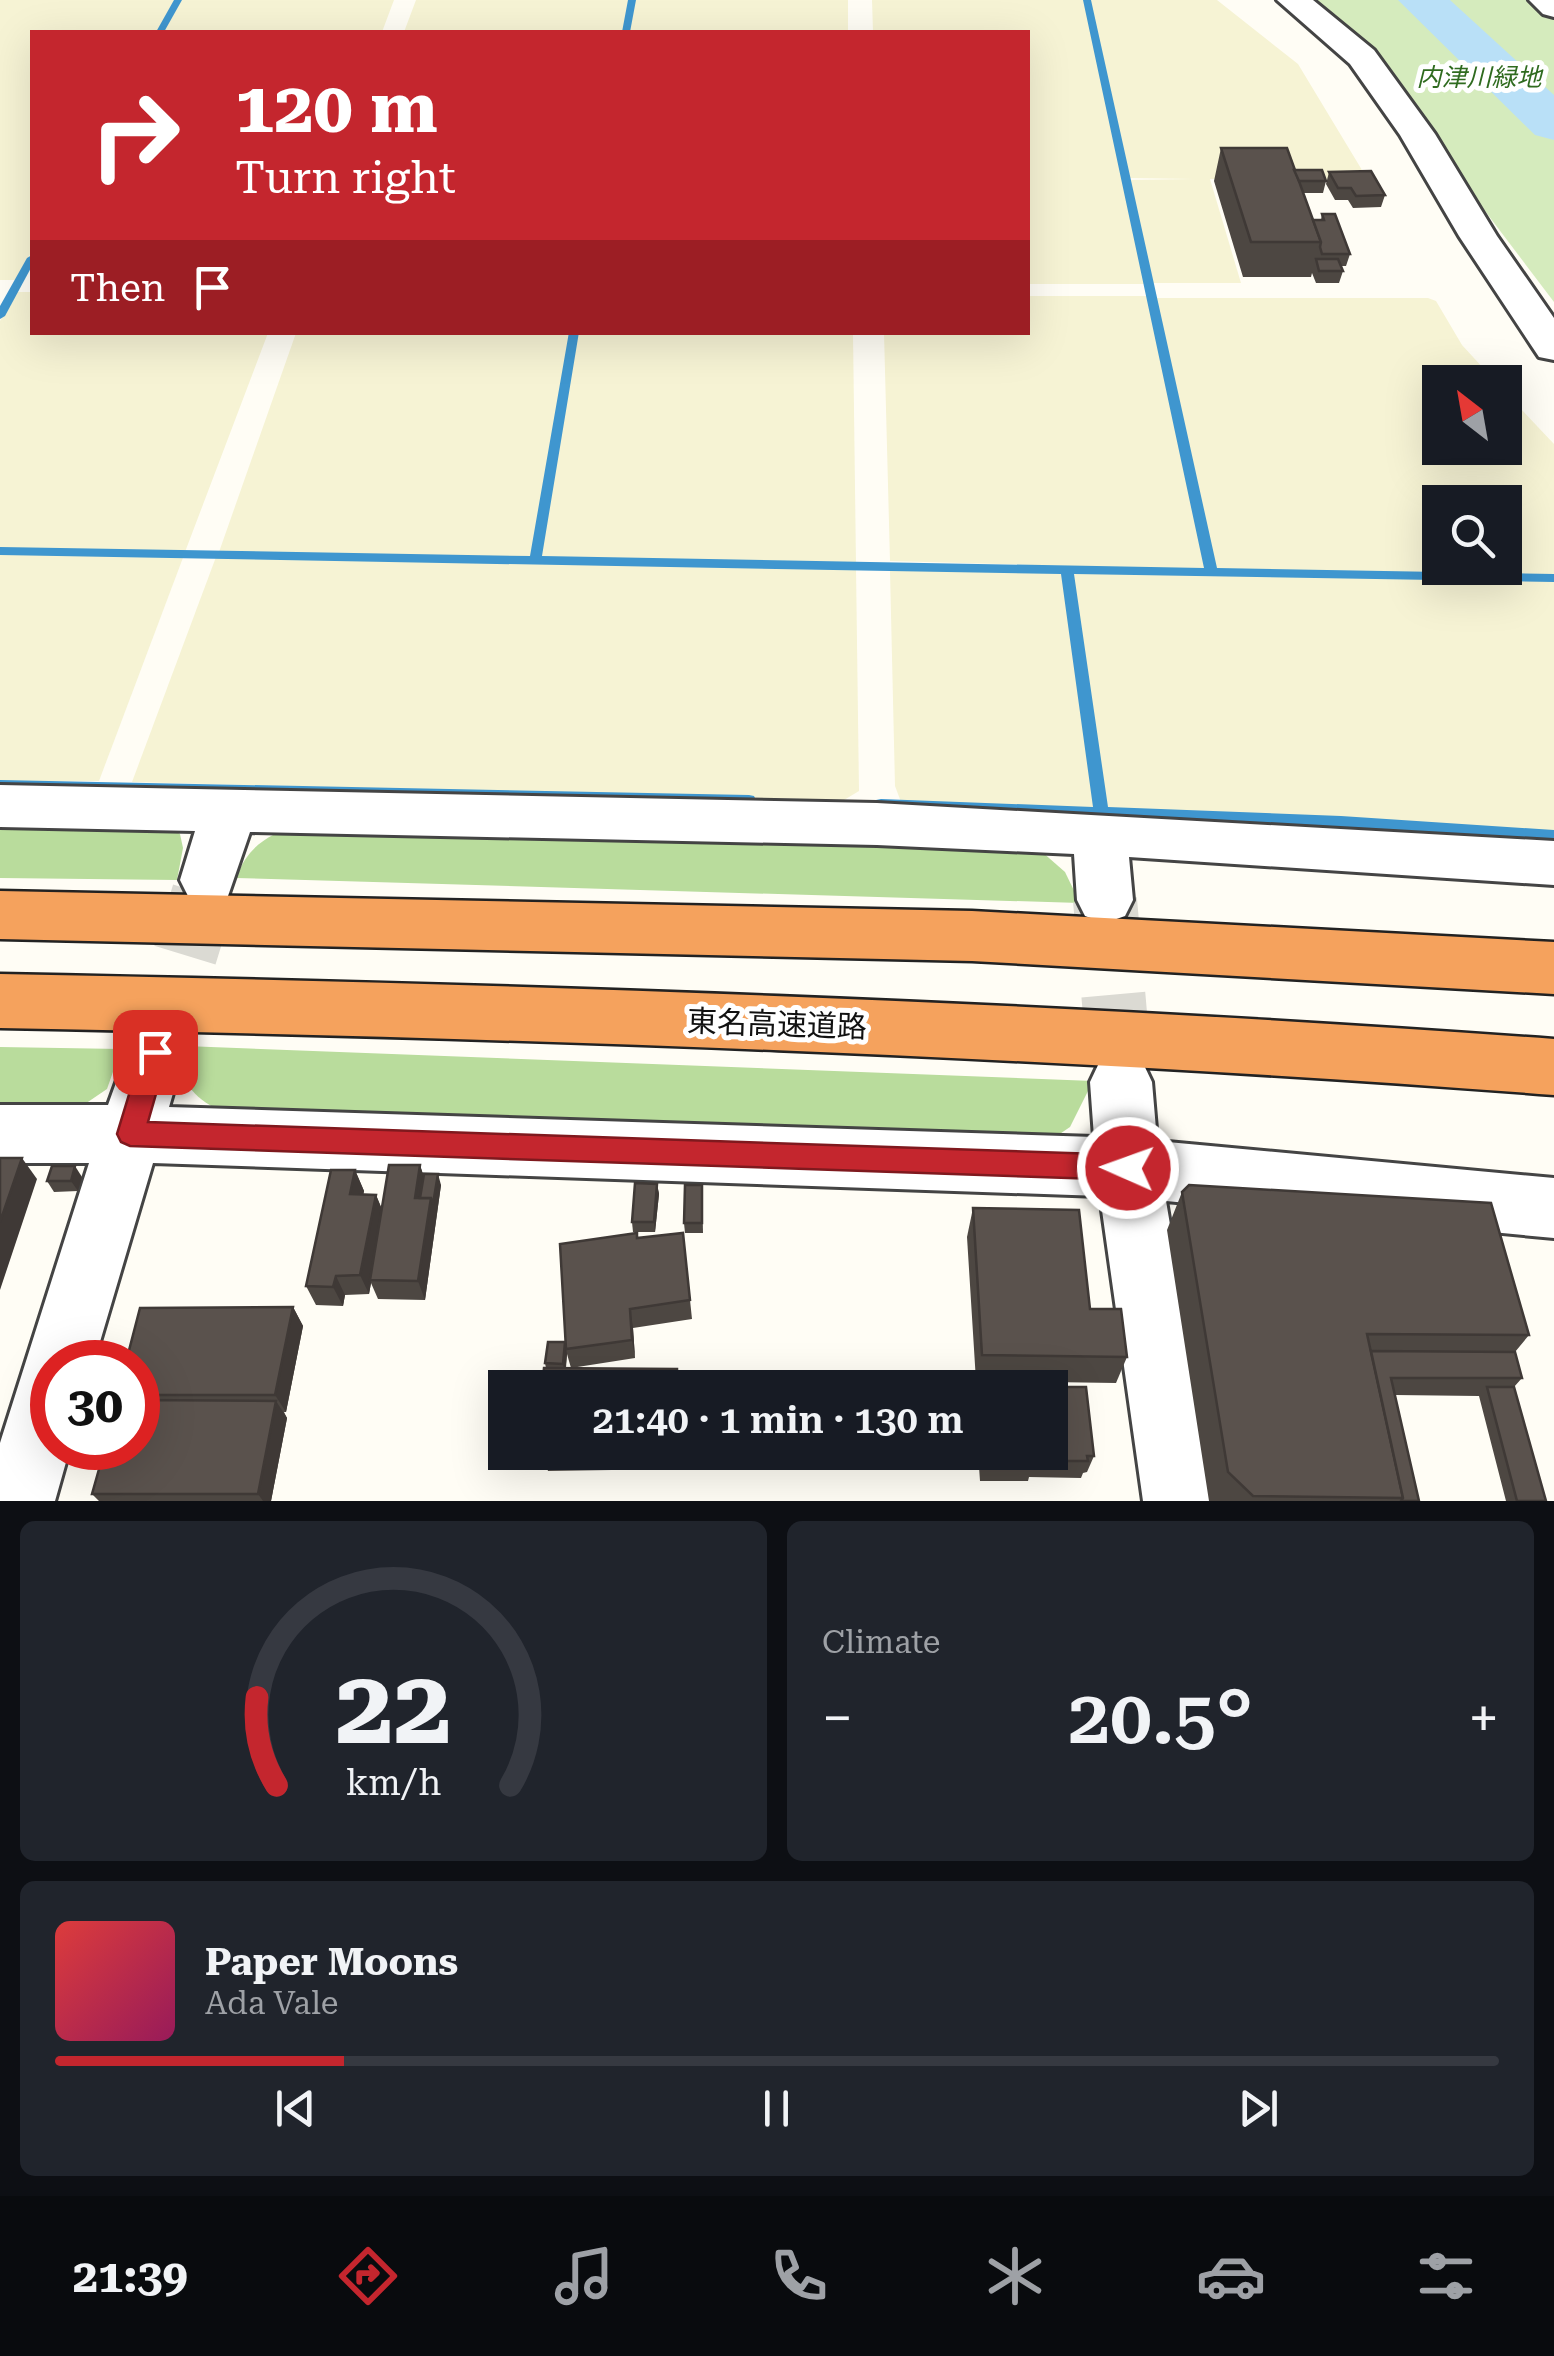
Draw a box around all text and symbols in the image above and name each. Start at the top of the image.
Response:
park label: 内津川緑地 [1416,63,1544,92]
text: 120 m [235,67,438,149]
icon: right [70,70,200,200]
text: Turn right [235,151,456,204]
icon: arrive [185,260,240,315]
text: Then [70,266,165,310]
north arrow [1422,365,1522,465]
map controls [1422,365,1522,585]
button: search [1422,485,1522,585]
street label: 東名高速道路 [686,1003,868,1045]
pin [113,1010,198,1095]
icon: arrive [128,1025,183,1080]
position arrow [1076,1116,1180,1220]
speed limit sign: 30 [30,1340,160,1470]
text: 21:40 · 1 min · 130 m [593,1398,964,1442]
text: Climate [822,1623,940,1661]
text: 22 [335,1647,452,1768]
text: 20.5° [1068,1673,1253,1761]
text: − [822,1686,853,1750]
text: + [1468,1686,1499,1750]
text: km/h [346,1762,441,1804]
text: Paper Moons [205,1940,458,1984]
text: Ada Vale [205,1984,338,2022]
icon: previous [268,2081,323,2136]
icon: pause [749,2081,804,2136]
icon: next [1231,2081,1286,2136]
icon: directions [333,2241,403,2311]
icon: music [549,2241,619,2311]
icon: phone [764,2241,834,2311]
icon: climate [980,2241,1050,2311]
icon: car [1196,2241,1266,2311]
icon: filters [1411,2241,1481,2311]
text: 21:39 [73,2250,188,2303]

